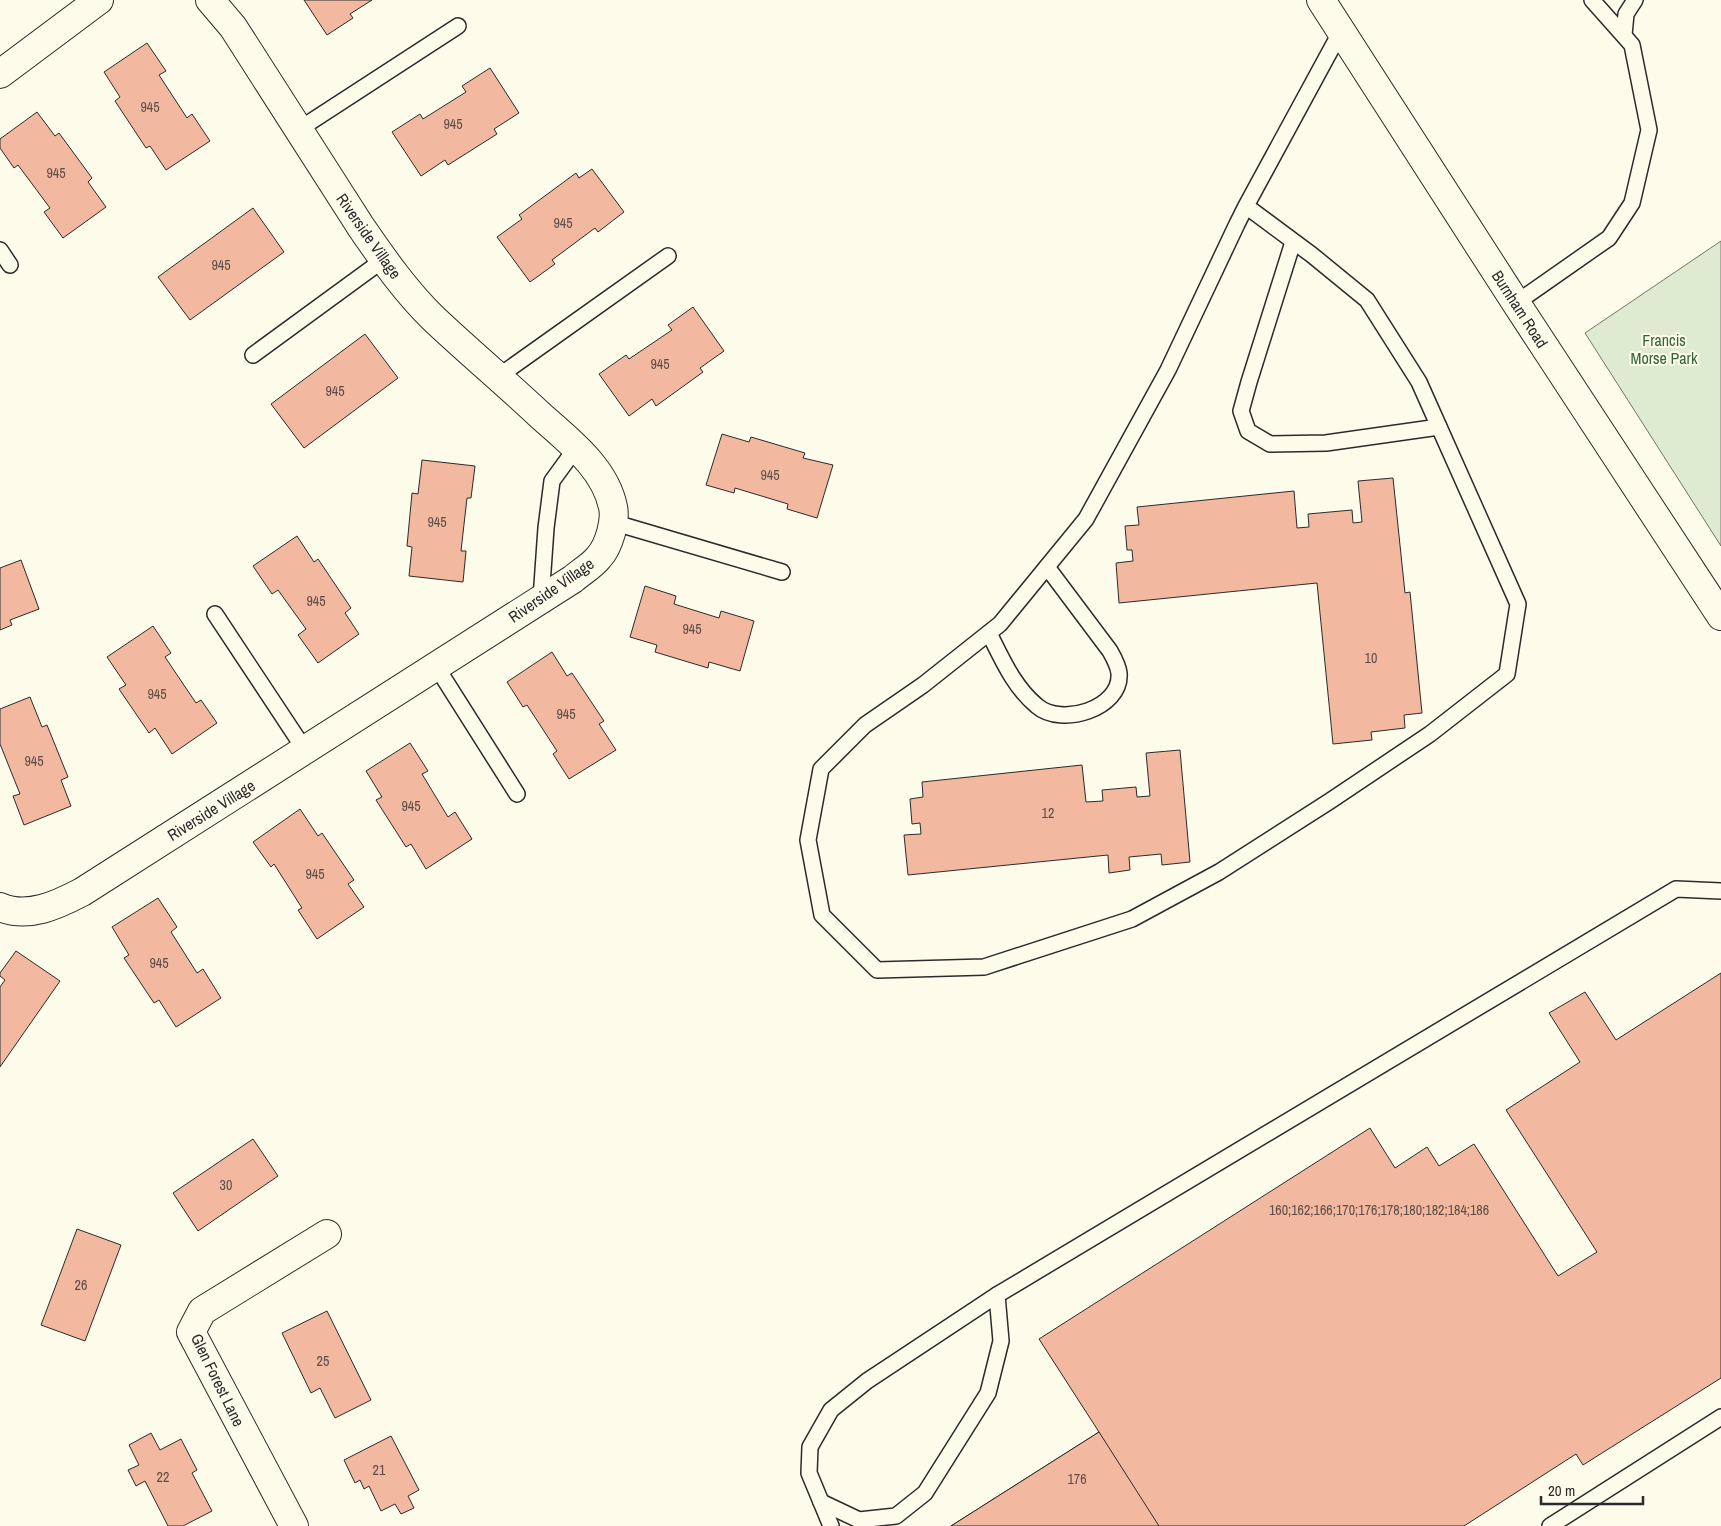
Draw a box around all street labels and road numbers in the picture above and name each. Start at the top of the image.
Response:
street label: Riverside Village [331,189,407,283]
street label: Burnham Road [1487,266,1553,352]
street label: Riverside Village [504,552,598,628]
street label: Riverside Village [163,774,259,846]
street label: Glen Forest Lane [186,1330,250,1430]

